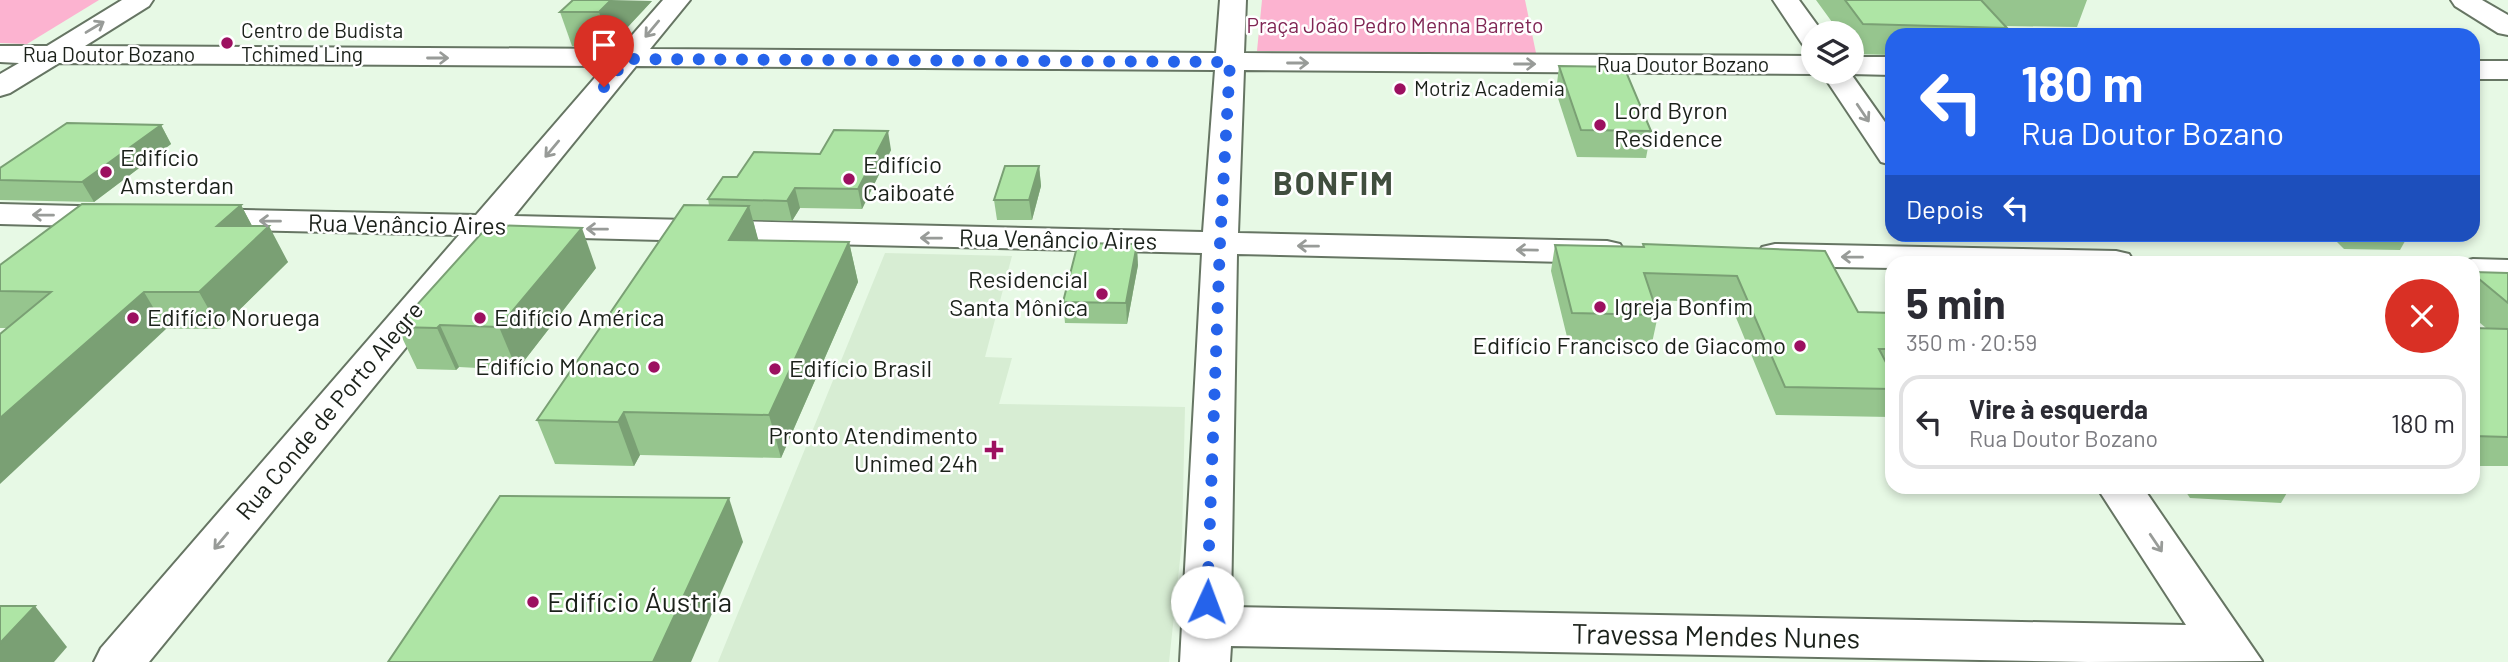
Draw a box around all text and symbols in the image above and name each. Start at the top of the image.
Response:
park label: Praça João Pedro Menna Barreto [1247,12,1543,37]
pin [574,15,634,87]
place label: Centro de Budista Tchimed Ling [241,17,403,66]
one-way arrow [85,20,105,34]
one-way arrow [644,20,660,38]
map controls [1801,21,1864,84]
button: layers [1801,21,1864,84]
icon: arrive [585,26,623,64]
marker: Centro de Budista Tchimed Ling [219,35,235,51]
street label: Rua Doutor Bozano [23,41,195,66]
one-way arrow [426,51,449,64]
street label: Rua Doutor Bozano [1597,51,1769,76]
text: 180 m [2021,53,2144,112]
one-way arrow [1286,56,1309,70]
icon: left [1906,56,1997,147]
one-way arrow [1514,57,1537,71]
place label: Motriz Academia [1414,75,1565,100]
marker: Motriz Academia [1392,81,1408,97]
place label: Lord Byron Residence [1614,95,1728,152]
one-way arrow [1857,103,1871,123]
text: Rua Doutor Bozano [2021,113,2284,151]
marker: Lord Byron Residence [1592,117,1608,133]
one-way arrow [544,139,560,157]
place label: Edifício Amsterdan [120,142,234,199]
place label: Edifício Caiboaté [863,149,955,206]
district label: BONFIM [1273,163,1395,201]
marker: Edifício Amsterdan [98,164,114,180]
marker: Edifício Caiboaté [841,171,857,187]
icon: left [1997,189,2035,227]
text: Depois [1906,193,1983,224]
street label: Rua Venâncio Aires [308,207,506,240]
one-way arrow [32,209,55,222]
one-way arrow [259,214,282,228]
street label: Rua Venâncio Aires [959,222,1157,255]
one-way arrow [586,223,609,236]
one-way arrow [920,231,943,245]
one-way arrow [1296,239,1319,252]
one-way arrow [1515,244,1538,257]
one-way arrow [1841,250,1864,264]
place label: Residencial Santa Mônica [949,264,1088,321]
text: 5 min [1906,277,2006,327]
button: close [2385,279,2459,353]
marker: Residencial Santa Mônica [1094,286,1110,302]
place label: Igreja Bonfim [1614,291,1753,320]
street label: Rua Conde de Porto Alegre [229,295,429,525]
marker: Igreja Bonfim [1592,299,1608,315]
place label: Edifício Noruega [147,302,320,331]
place label: Edifício América [494,302,665,331]
marker: Edifício Noruega [125,310,141,326]
marker: Edifício América [472,310,488,326]
text: 350 m · 20:59 [1906,328,2037,356]
place label: Edifício Francisco de Giacomo [1473,330,1786,359]
marker: Edifício Francisco de Giacomo [1792,338,1808,354]
place label: Edifício Monaco [475,351,640,380]
place label: Edifício Brasil [789,353,932,382]
marker: Edifício Monaco [646,359,662,375]
marker: Edifício Brasil [767,361,783,377]
text: Vire à esquerda [1969,393,2148,424]
icon: left [1910,403,1948,441]
text: 180 m [2391,407,2455,438]
place label: Pronto Atendimento Unimed 24h [769,420,978,477]
text: Rua Doutor Bozano [1969,424,2158,452]
marker: Pronto Atendimento Unimed 24h [984,440,1004,460]
one-way arrow [213,532,229,550]
one-way arrow [2149,533,2163,552]
position arrow [1170,565,1244,639]
place label: Edifício Áustria [547,584,732,618]
marker: Edifício Áustria [525,594,541,610]
street label: Travessa Mendes Nunes [1571,615,1861,655]

